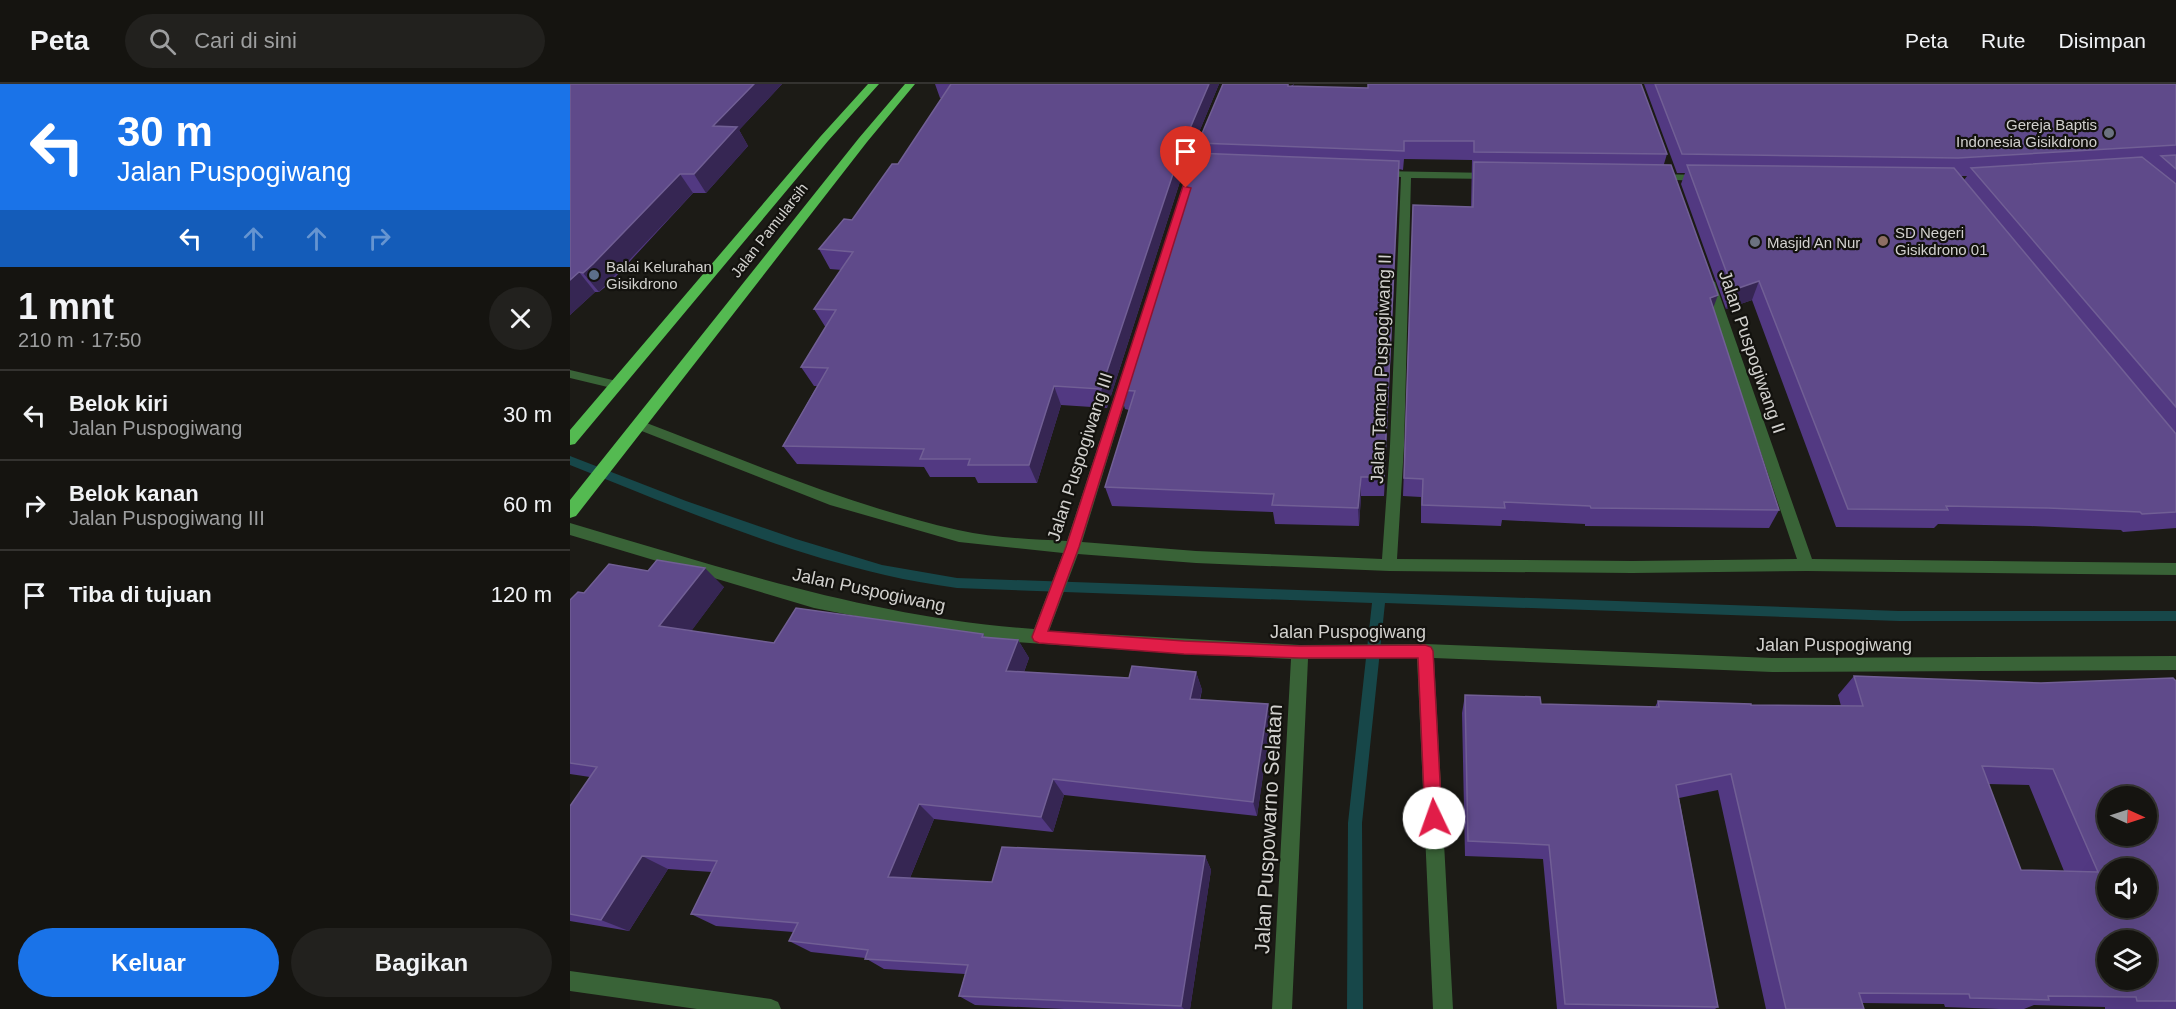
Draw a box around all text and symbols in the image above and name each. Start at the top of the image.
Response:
search box [125,14,545,68]
text: Peta [30,25,89,56]
icon: search [146,25,179,58]
text: Cari di sini [194,28,297,53]
text: Peta [1905,29,1948,52]
text: Rute [1981,29,2025,52]
text: Disimpan [2058,29,2146,52]
icon: left [18,108,96,186]
text: 30 m [117,108,213,155]
place label: Gereja Baptis Indonesia Gisikdrono [1956,116,2097,150]
pin [1160,126,1211,188]
marker: Gereja Baptis Indonesia Gisikdrono [2102,126,2116,140]
icon: arrive [1169,135,1202,168]
text: Jalan Puspogiwang [117,157,351,187]
street label: Jalan Pamularsih [727,179,811,281]
icon: left [174,222,207,255]
icon: ahead [237,222,270,255]
icon: ahead [300,222,333,255]
icon: right [363,222,396,255]
place label: SD Negeri Gisikdrono 01 [1895,224,1988,258]
place label: Masjid An Nur [1767,234,1860,251]
marker: SD Negeri Gisikdrono 01 [1876,234,1890,248]
marker: Masjid An Nur [1748,235,1762,249]
street label: Jalan Taman Puspogiwang II [1367,254,1395,484]
place label: Balai Kelurahan Gisikdrono [606,258,712,292]
marker: Balai Kelurahan Gisikdrono [587,268,601,282]
street label: Jalan Puspogiwang II [1715,268,1789,436]
text: 1 mnt [18,286,114,327]
button: close [489,287,552,350]
text: 210 m · 17:50 [18,329,141,351]
street label: Jalan Puspogiwang III [1043,370,1117,544]
text: Belok kiri [69,391,168,416]
icon: left [18,399,51,432]
text: 30 m [503,402,552,427]
text: Jalan Puspogiwang [69,417,242,439]
text: Belok kanan [69,481,199,506]
icon: right [18,489,51,522]
text: 60 m [503,492,552,517]
text: Jalan Puspogiwang III [69,507,265,529]
street label: Jalan Puspogiwang [791,564,947,616]
icon: arrive [18,579,51,612]
text: Tiba di tujuan [69,582,212,607]
text: 120 m [491,582,552,607]
street label: Jalan Puspogiwang [1270,622,1426,642]
street label: Jalan Puspogiwang [1756,635,1912,655]
street label: Jalan Puspowarno Selatan [1250,704,1286,954]
position arrow [1402,786,1466,850]
north arrow [2097,786,2157,846]
map controls [2097,786,2157,990]
button: sound [2097,858,2157,918]
button: Keluar [18,928,279,997]
button: Bagikan [291,928,552,997]
button: layers [2097,930,2157,990]

